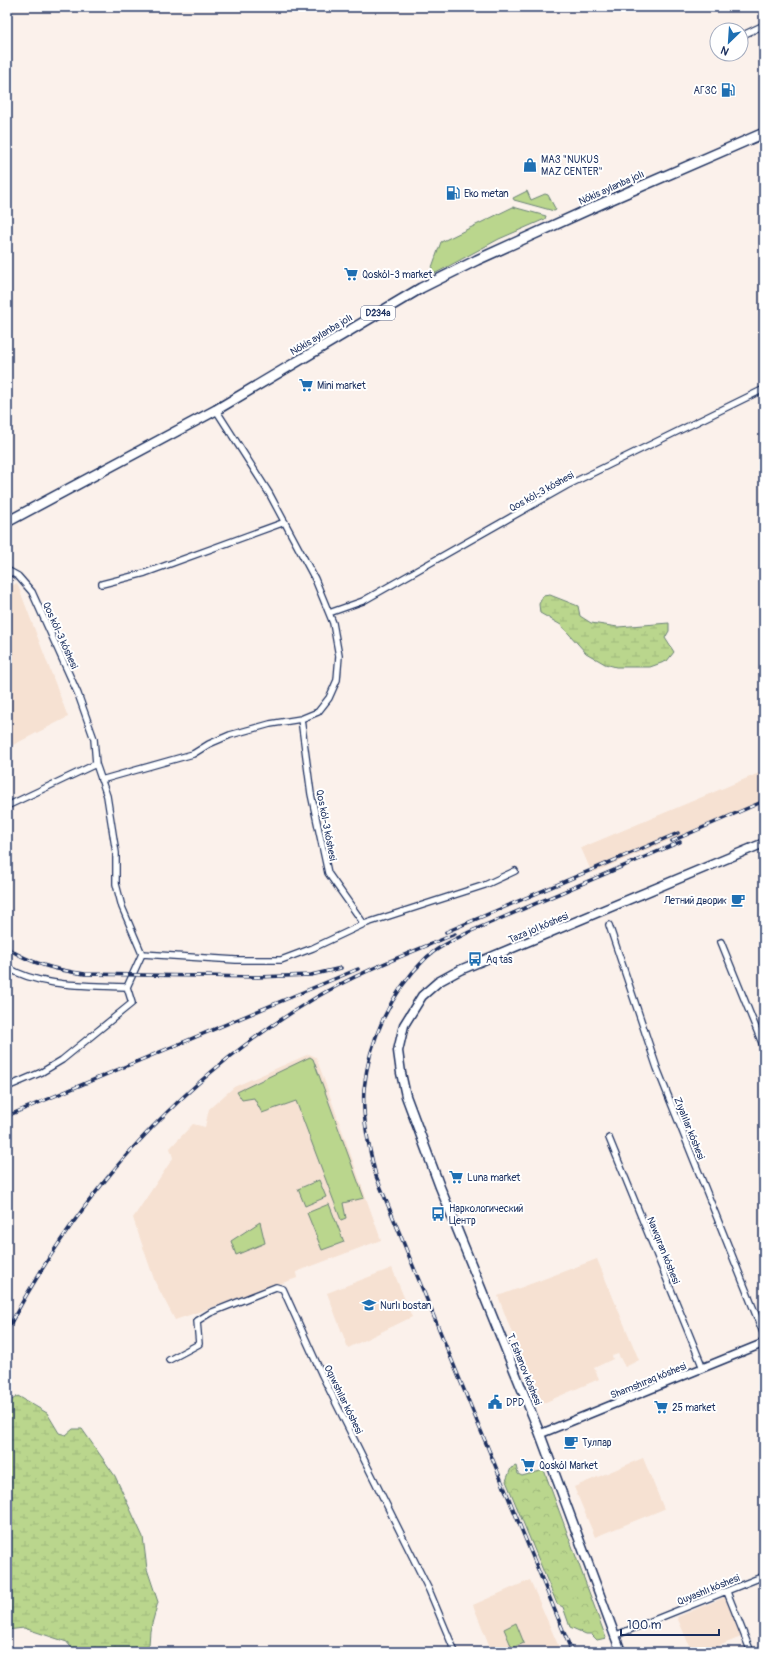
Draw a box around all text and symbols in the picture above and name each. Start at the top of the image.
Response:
north arrow [709,22,749,62]
text: N [718,43,731,58]
fuel station icon: АГЗС [720,82,736,98]
place label: АГЗС [694,85,717,97]
place label: МАЗ "NUKUS MAZ CENTER" [541,154,603,178]
shop icon: МАЗ "NUKUS MAZ CENTER" [522,157,538,173]
street label: Nókis aylanba jolı [577,168,646,208]
fuel station icon: Eko metan [445,185,461,201]
place label: Eko metan [464,188,509,200]
supermarket icon: Qoskól-3 market [343,266,359,282]
place label: Qoskól-3 market [362,269,433,281]
road number: D234a [361,306,395,320]
street label: Nókis aylanba jolı [288,312,355,358]
supermarket icon: Mini market [298,377,314,393]
place label: Mini market [317,380,367,392]
street label: Qos kól-3 kóshesi [507,469,576,515]
street label: Qos kól-3 kóshesi [40,600,80,671]
street label: Qos kól-3 kóshesi [313,789,339,862]
cafe icon: Летний дворик [730,892,746,908]
place label: Летний дворик [663,895,727,907]
street label: Taza jol kóshesi [507,910,570,946]
bus stop icon: Aq tas [467,951,483,967]
place label: Aq tas [486,954,513,966]
street label: Zıyalılar kóshesi [671,1095,707,1162]
supermarket icon: Luna market [448,1169,464,1185]
place label: Luna market [467,1172,521,1184]
place label: Наркологический Центр [449,1203,523,1227]
bus stop icon: Наркологический Центр [430,1206,446,1222]
street label: Nawqıran kóshesi [644,1215,682,1286]
school or university icon: Nurlı bostan [361,1297,377,1313]
place label: Nurlı bostan [380,1300,432,1312]
street label: T. Eshanov kóshesi [504,1332,544,1407]
street label: Shamshıraq kóshesi [609,1360,688,1402]
street label: Oqıwshılar kóshesi [321,1363,365,1436]
public building icon: DPD [487,1394,503,1410]
place label: DPD [506,1397,524,1409]
supermarket icon: 25 market [653,1399,669,1415]
place label: 25 market [672,1402,716,1414]
cafe icon: Тулпар [563,1434,579,1450]
place label: Тулпар [582,1437,612,1449]
supermarket icon: Qoskól Market [520,1457,536,1473]
place label: Qoskól Market [539,1460,599,1472]
street label: Quyashlı kóshesi [675,1572,742,1608]
scale bar [621,1611,719,1637]
text: 100 m [627,1618,662,1633]

